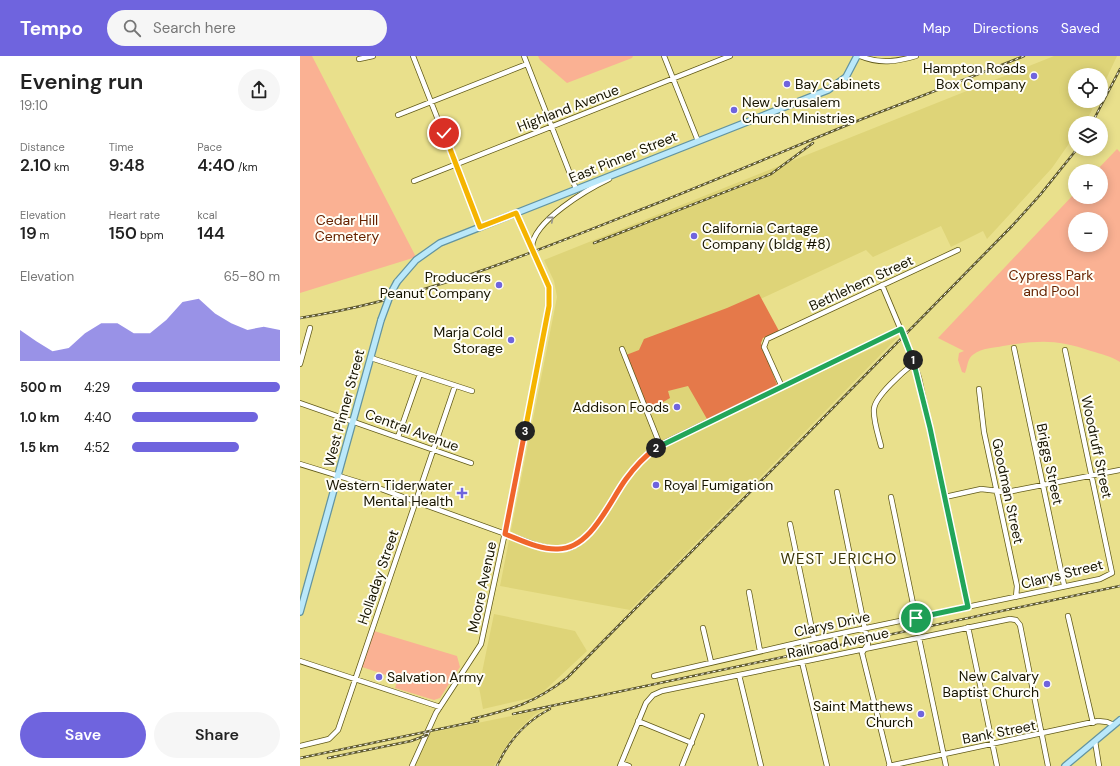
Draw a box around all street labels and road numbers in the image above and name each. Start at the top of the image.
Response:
street label: Highland Avenue [515,80,621,136]
street label: East Pinner Street [566,127,680,187]
street label: Bethlehem Street [806,251,916,315]
street label: West Pinner Street [320,347,368,469]
street label: Woodruff Street [1077,394,1117,500]
street label: Central Avenue [363,405,462,455]
street label: Briggs Street [1033,422,1067,506]
street label: Goodman Street [988,437,1028,545]
street label: Holladay Street [353,527,403,627]
street label: Moore Avenue [464,540,500,634]
street label: Clarys Street [1019,555,1105,593]
street label: Clarys Drive [792,607,872,641]
street label: Railroad Avenue [786,623,890,663]
street label: Bank Street [961,716,1037,748]

